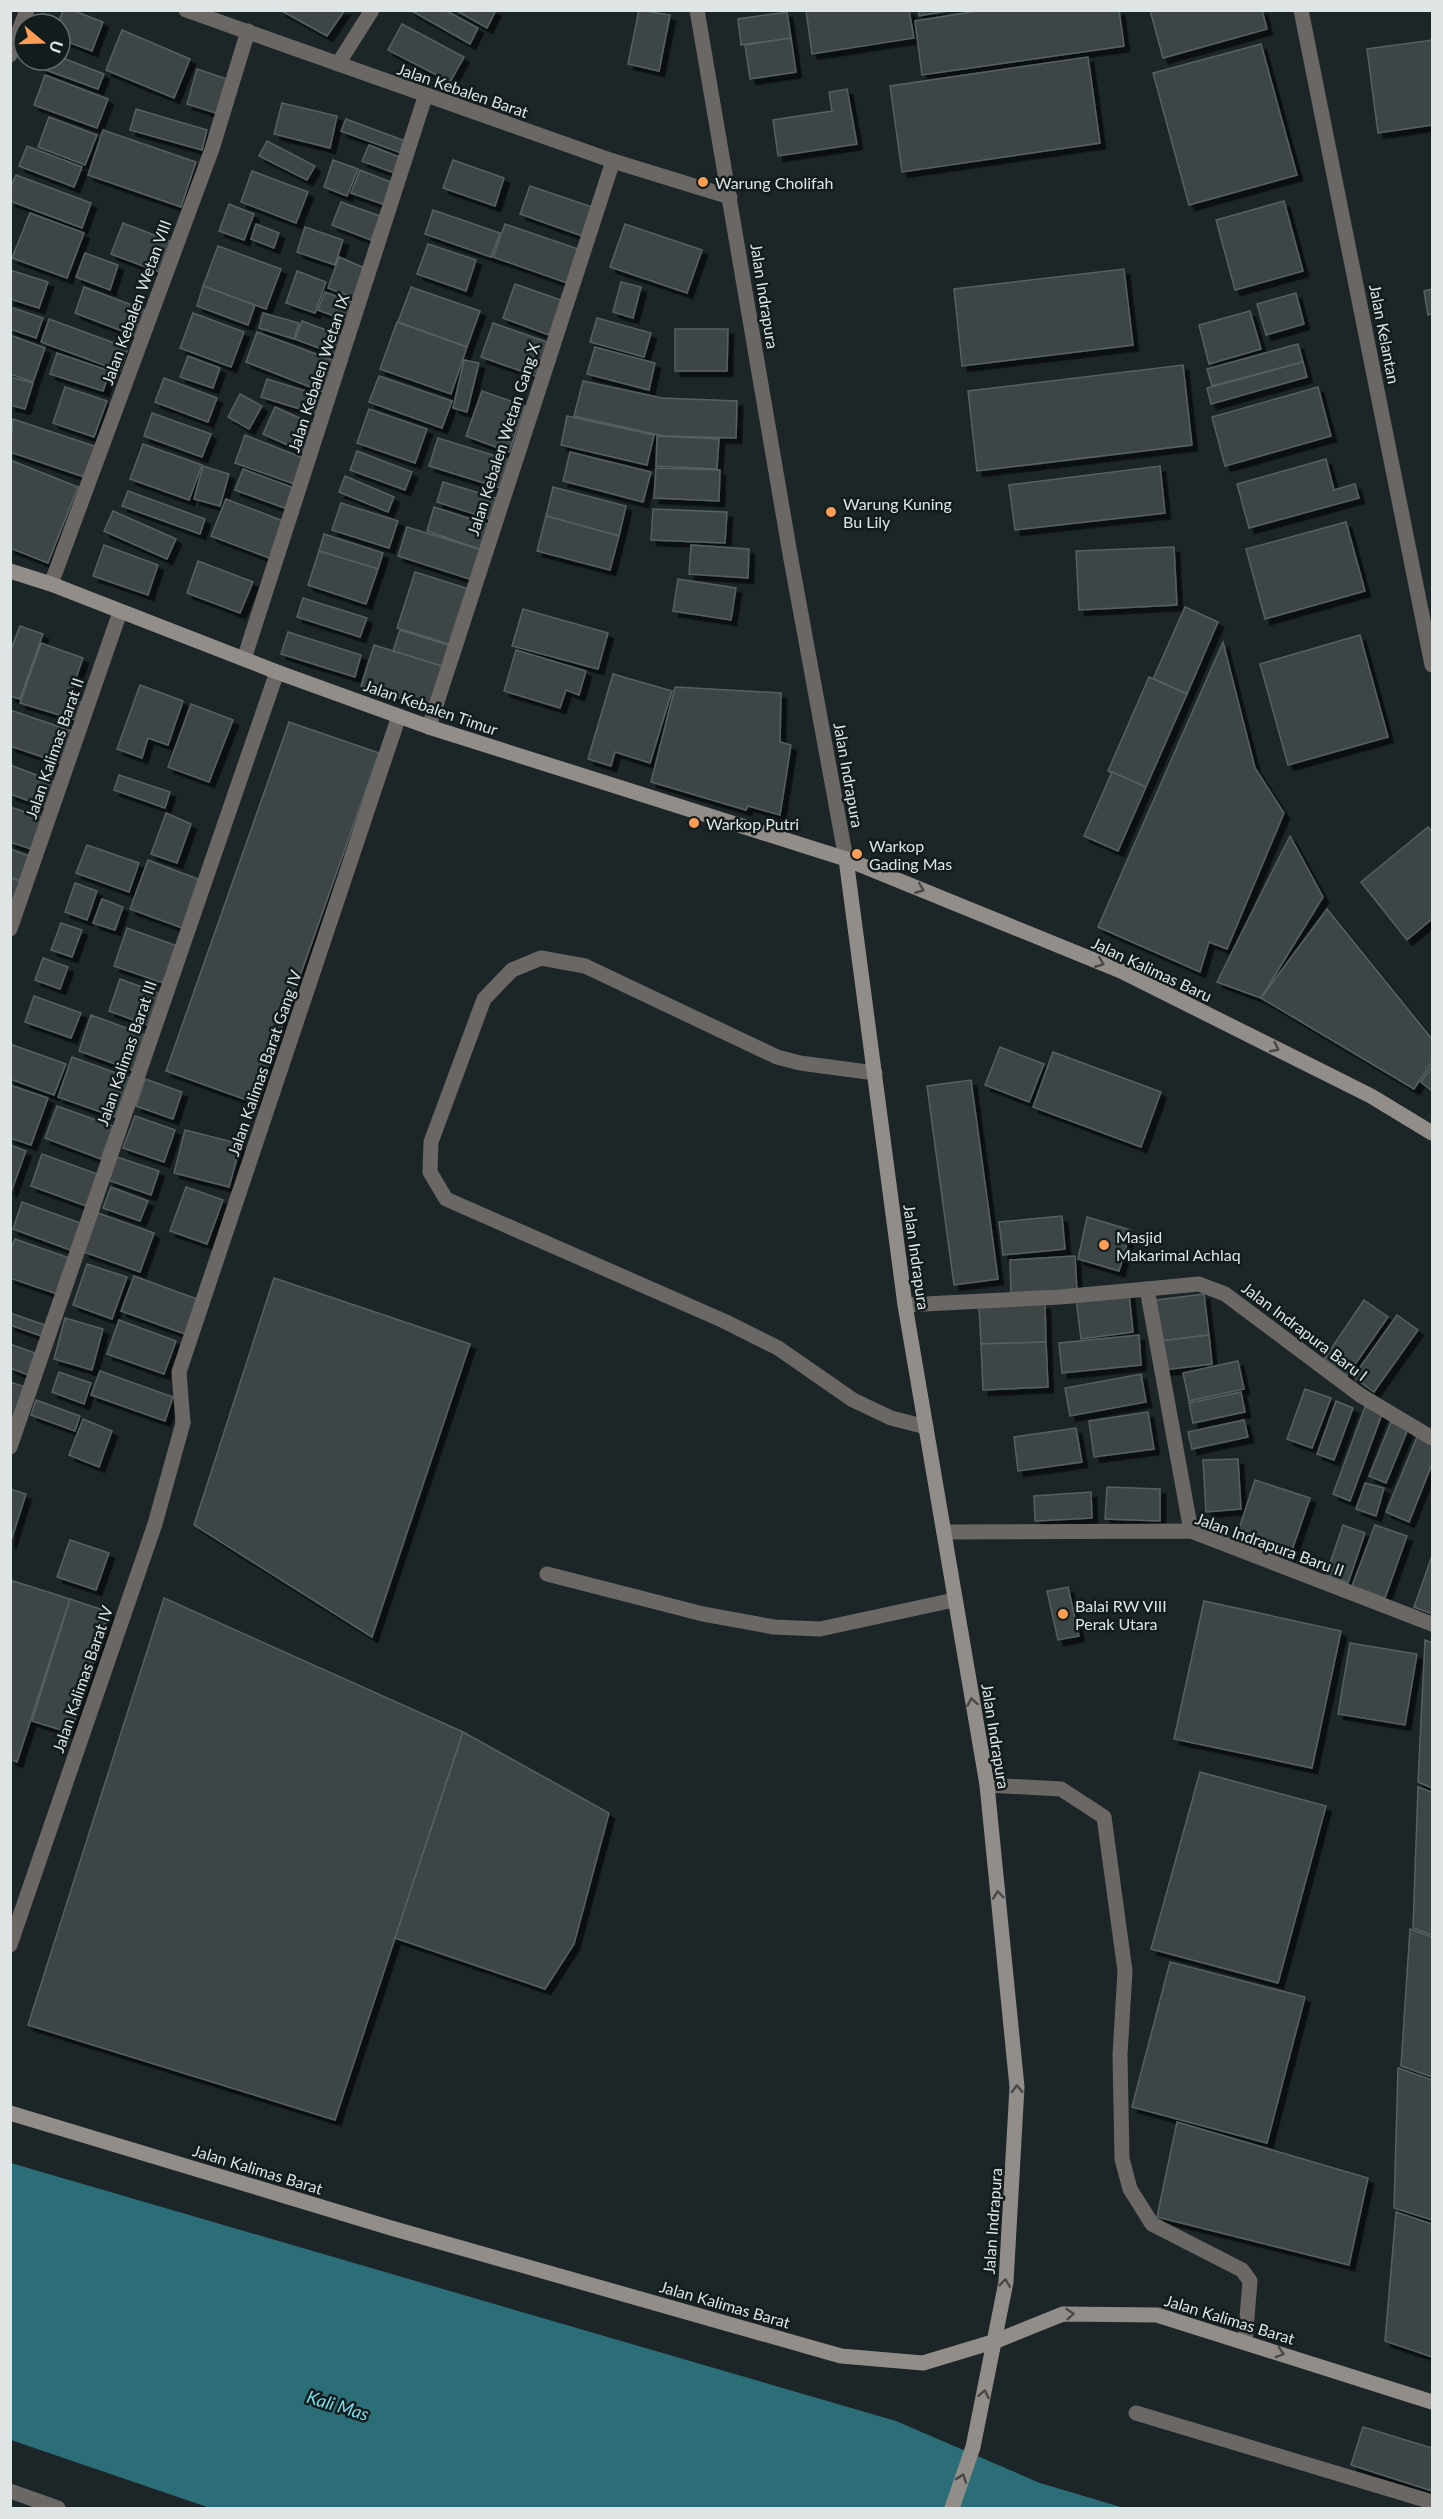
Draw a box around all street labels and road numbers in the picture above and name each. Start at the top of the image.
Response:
street label: Jalan Kebalen Barat [395,59,531,121]
street label: Jalan Kebalen Wetan VIII [97,217,175,387]
street label: Jalan Indrapura [747,242,783,350]
street label: Jalan Kelantan [1366,283,1404,385]
street label: Jalan Kebalen Wetan IX [283,291,353,454]
street label: Jalan Kebalen Wetan Gang X [463,340,543,538]
street label: Jalan Kalimas Barat II [21,675,87,821]
street label: Jalan Kebalen Timur [362,675,501,739]
street label: Jalan Indrapura [830,721,868,829]
street label: Jalan Kalimas Baru [1089,933,1215,1005]
street label: Jalan Kalimas Barat Gang IV [223,967,305,1158]
street label: Jalan Kalimas Barat III [92,978,160,1128]
street label: Jalan Indrapura [900,1203,934,1311]
street label: Jalan Indrapura Baru I [1239,1278,1371,1384]
street label: Jalan Indrapura Baru II [1193,1508,1347,1580]
street label: Jalan Kalimas Barat IV [48,1603,116,1755]
street label: Jalan Indrapura [978,1682,1014,1790]
street label: Jalan Kalimas Barat [191,2140,326,2198]
street label: Jalan Indrapura [979,2167,1005,2275]
street label: Jalan Kalimas Barat [658,2276,793,2332]
street label: Jalan Kalimas Barat [1163,2290,1298,2348]

